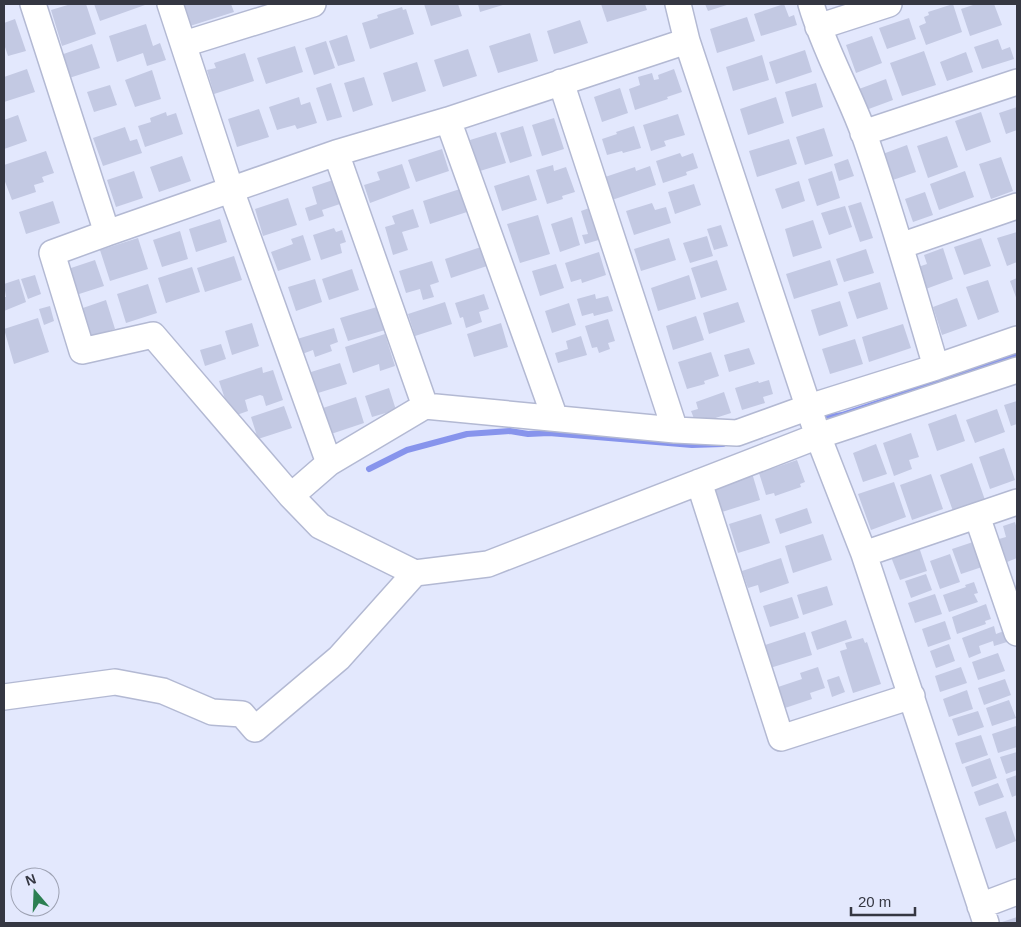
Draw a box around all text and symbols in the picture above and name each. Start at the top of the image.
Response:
north arrow [10,867,60,917]
text: N [23,870,38,889]
scale bar [851,884,915,916]
text: 20 m [858,893,891,910]

